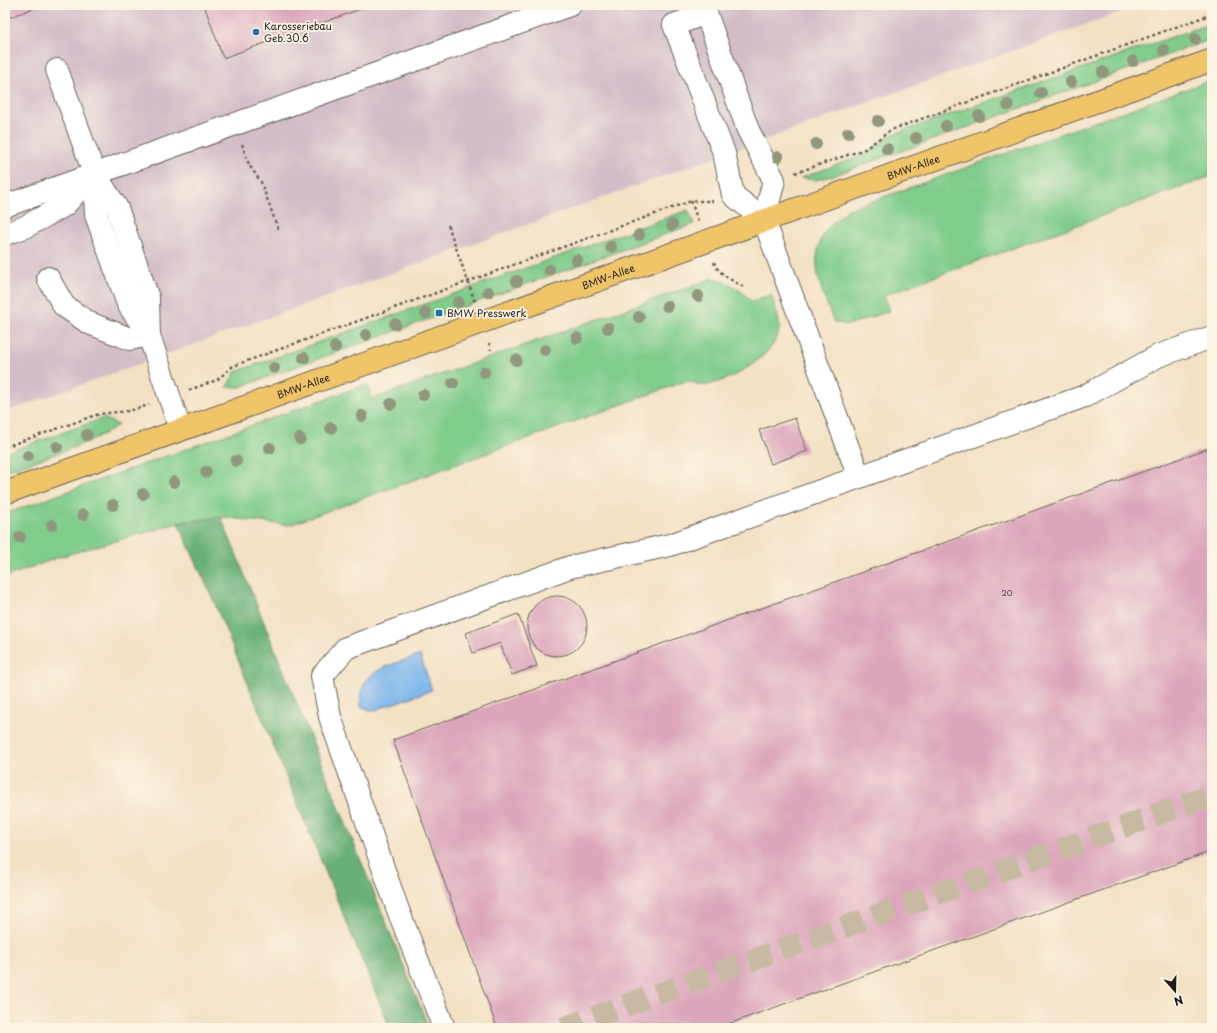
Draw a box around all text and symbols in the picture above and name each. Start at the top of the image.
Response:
place label: Karosseriebau Geb.30.6 [264,18,332,45]
marker: Karosseriebau Geb.30.6 [251,27,261,37]
street label: BMW-Allee [885,150,942,183]
street label: BMW-Allee [580,260,637,292]
place label: BMW Presswerk [447,305,527,320]
marker: BMW Presswerk [434,308,444,318]
street label: BMW-Allee [275,369,332,402]
house number: 20 [1001,587,1013,599]
north arrow [1155,971,1195,1011]
text: N [1171,991,1186,1010]

